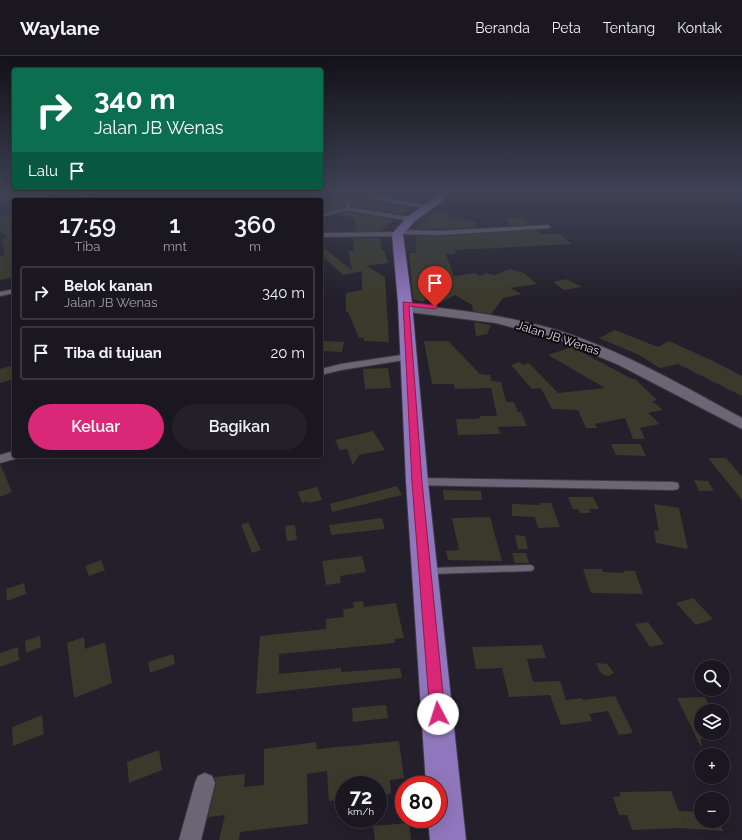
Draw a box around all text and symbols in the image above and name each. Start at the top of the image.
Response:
text: Waylane [20,17,100,39]
text: Beranda [475,20,530,36]
text: Peta [552,20,581,36]
text: Tentang [603,20,655,36]
text: Kontak [677,20,722,36]
text: 340 m [94,83,176,116]
icon: right [28,84,80,136]
text: Jalan JB Wenas [94,117,223,138]
icon: arrive [66,160,88,182]
text: Lalu [28,162,58,180]
text: 17:59 [59,210,116,239]
text: 1 [169,210,180,239]
text: 360 [234,210,276,239]
text: Tiba [75,239,100,254]
text: mnt [163,239,187,254]
text: m [249,239,261,254]
pin [418,266,452,307]
icon: arrive [424,272,446,294]
text: Belok kanan [64,277,153,295]
icon: right [30,282,52,304]
text: 340 m [262,284,305,302]
text: Jalan JB Wenas [64,295,157,310]
street label: Jalan JB Wenas [515,318,601,358]
icon: arrive [30,342,52,364]
text: Tiba di tujuan [64,344,162,362]
text: 20 m [270,344,305,362]
button: Keluar [28,404,164,450]
button: Bagikan [172,404,307,450]
map controls [694,660,730,828]
button: search [694,660,730,696]
position arrow [417,693,459,735]
button: layers [694,704,730,740]
button: + [694,748,730,784]
speed limit sign: 80 [395,776,447,828]
text: 72 [350,785,372,809]
button: − [694,792,730,828]
text: km/h [348,806,374,817]

